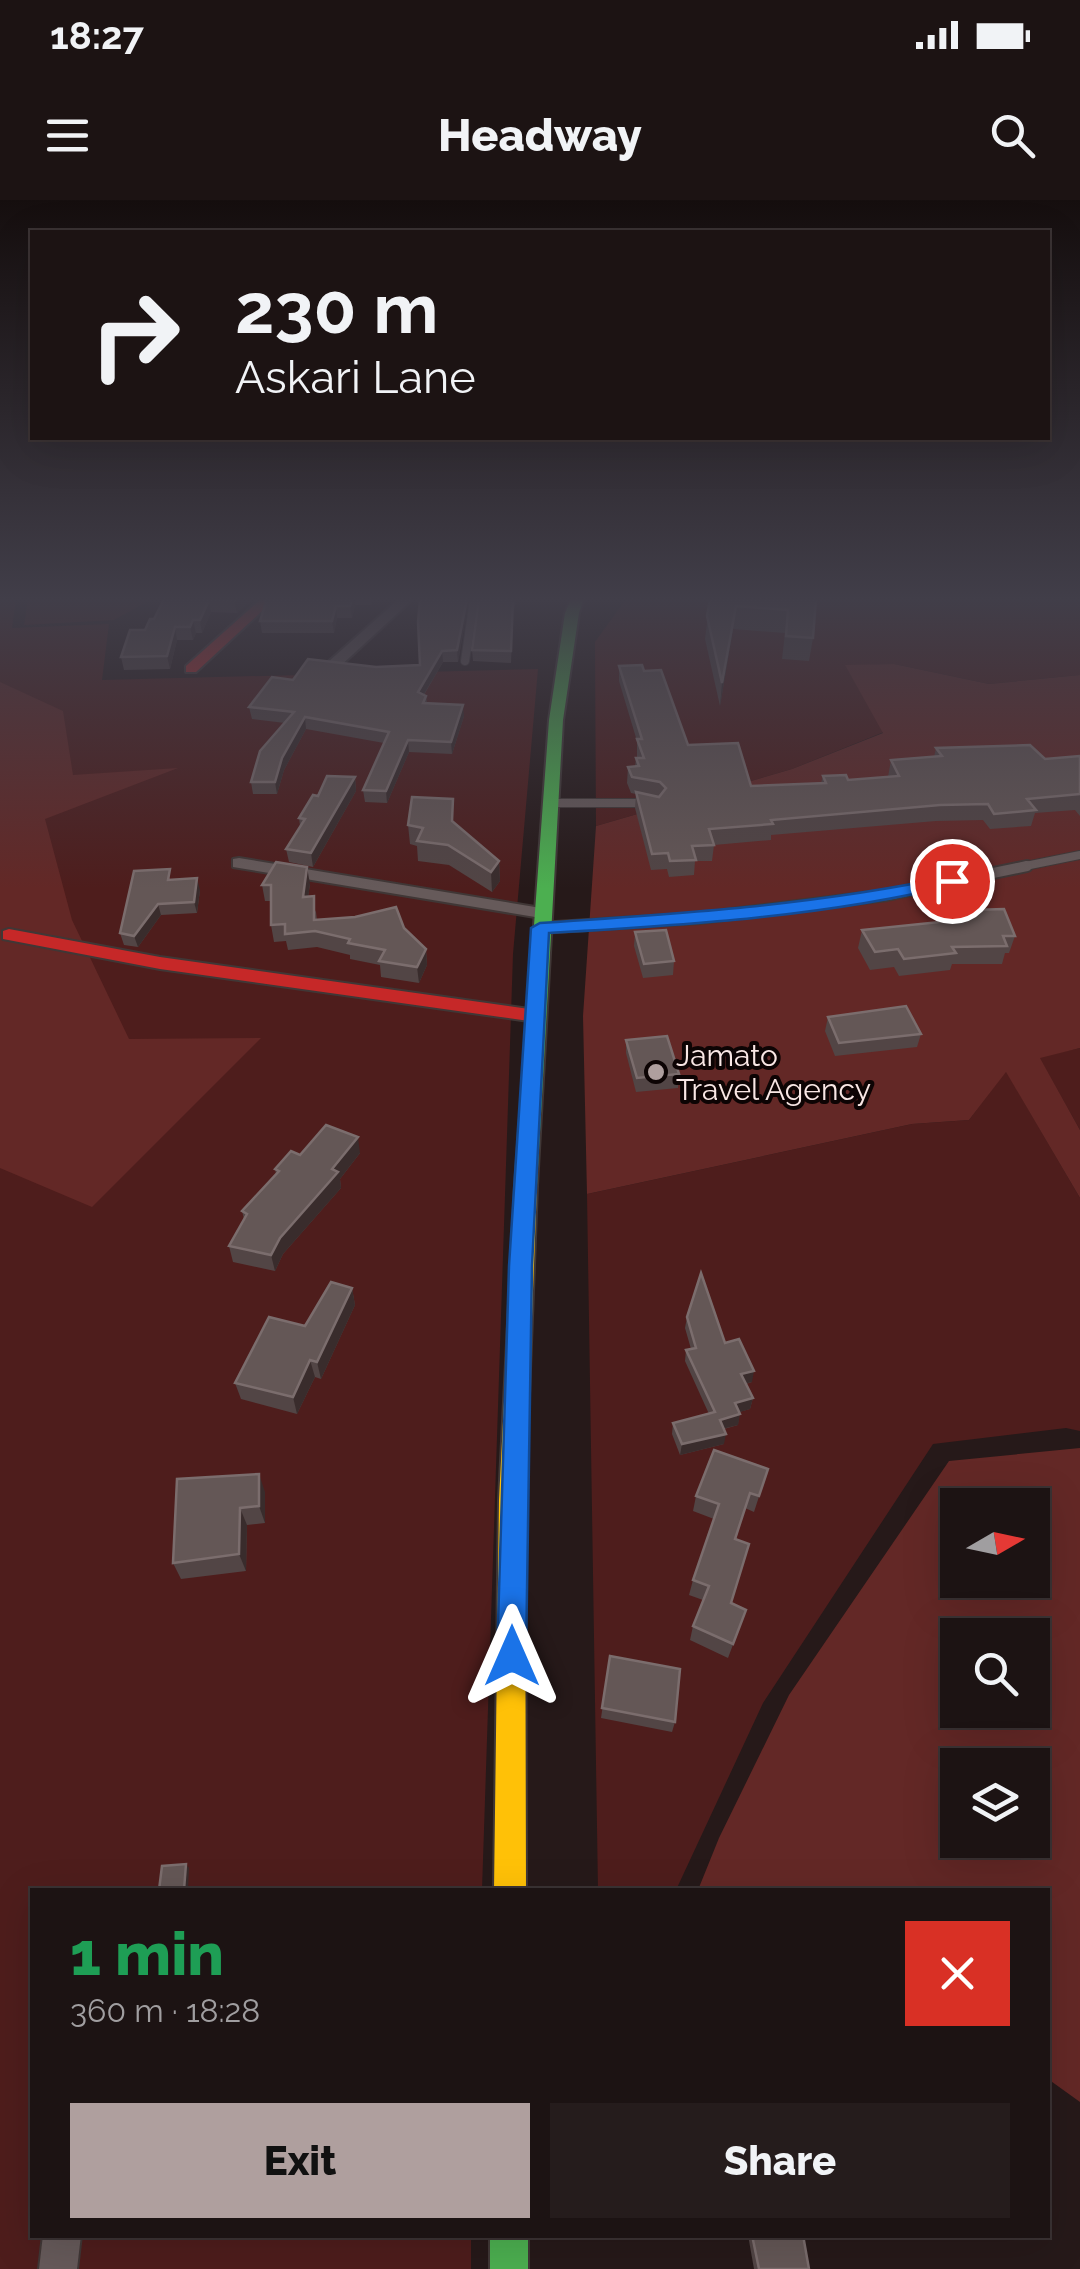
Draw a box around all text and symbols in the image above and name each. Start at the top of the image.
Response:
text: 18:27 [50,13,144,58]
icon: menu [40,108,95,163]
icon: search [985,108,1040,163]
text: Headway [438,109,642,162]
text: 230 m [235,267,439,349]
icon: right [70,270,200,400]
text: Askari Lane [235,351,476,404]
pin [910,839,995,924]
icon: arrive [925,854,980,909]
place label: Jamato Travel Agency [676,1038,871,1107]
marker: Jamato Travel Agency [645,1061,667,1083]
north arrow [940,1488,1050,1598]
map controls [940,1488,1050,1858]
position arrow [460,1604,564,1708]
button: search [940,1618,1050,1728]
button: layers [940,1748,1050,1858]
text: 1 min [70,1919,224,1989]
button: close [905,1921,1010,2026]
text: 360 m · 18:28 [70,1992,260,2029]
button: Exit [70,2103,530,2218]
button: Share [550,2103,1010,2218]

